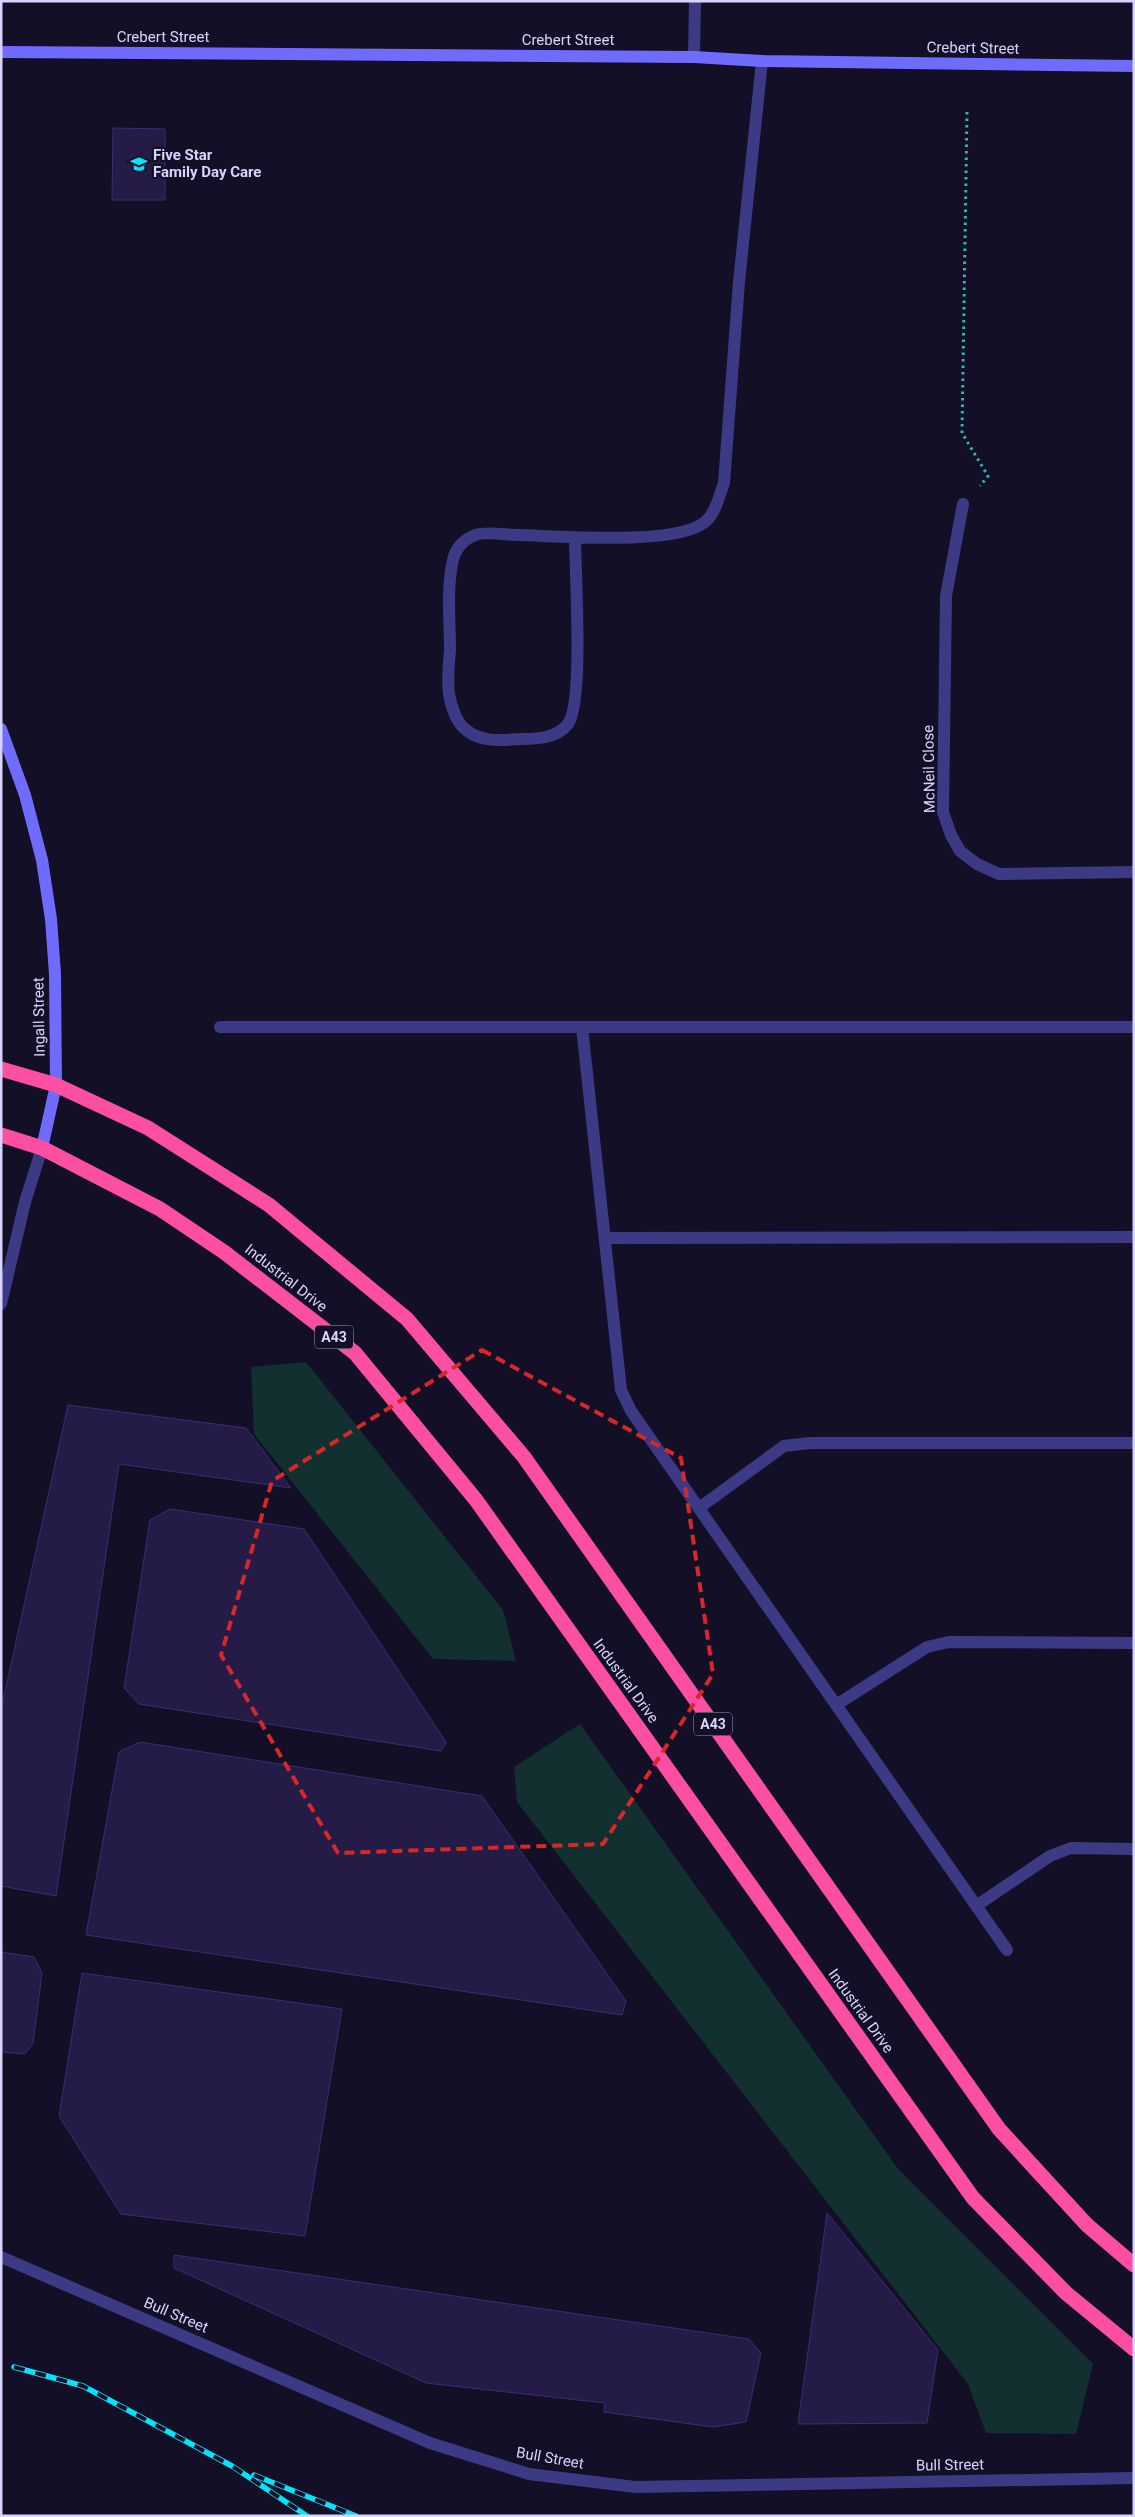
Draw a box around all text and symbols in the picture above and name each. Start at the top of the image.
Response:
street label: Crebert Street [117,28,209,46]
street label: Crebert Street [522,31,614,49]
street label: Crebert Street [926,38,1020,58]
place label: Five Star Family Day Care [153,146,261,181]
school or university icon: Five Star Family Day Care [129,154,149,174]
street label: McNeil Close [919,725,939,813]
street label: Ingall Street [29,977,49,1057]
street label: Industrial Drive [241,1240,331,1316]
road number: A43 [315,1325,353,1348]
street label: Industrial Drive [589,1635,663,1727]
road number: A43 [694,1712,732,1736]
street label: Industrial Drive [824,1965,898,2057]
street label: Bull Street [141,2293,211,2337]
street label: Bull Street [515,2443,585,2473]
street label: Bull Street [916,2455,984,2475]

